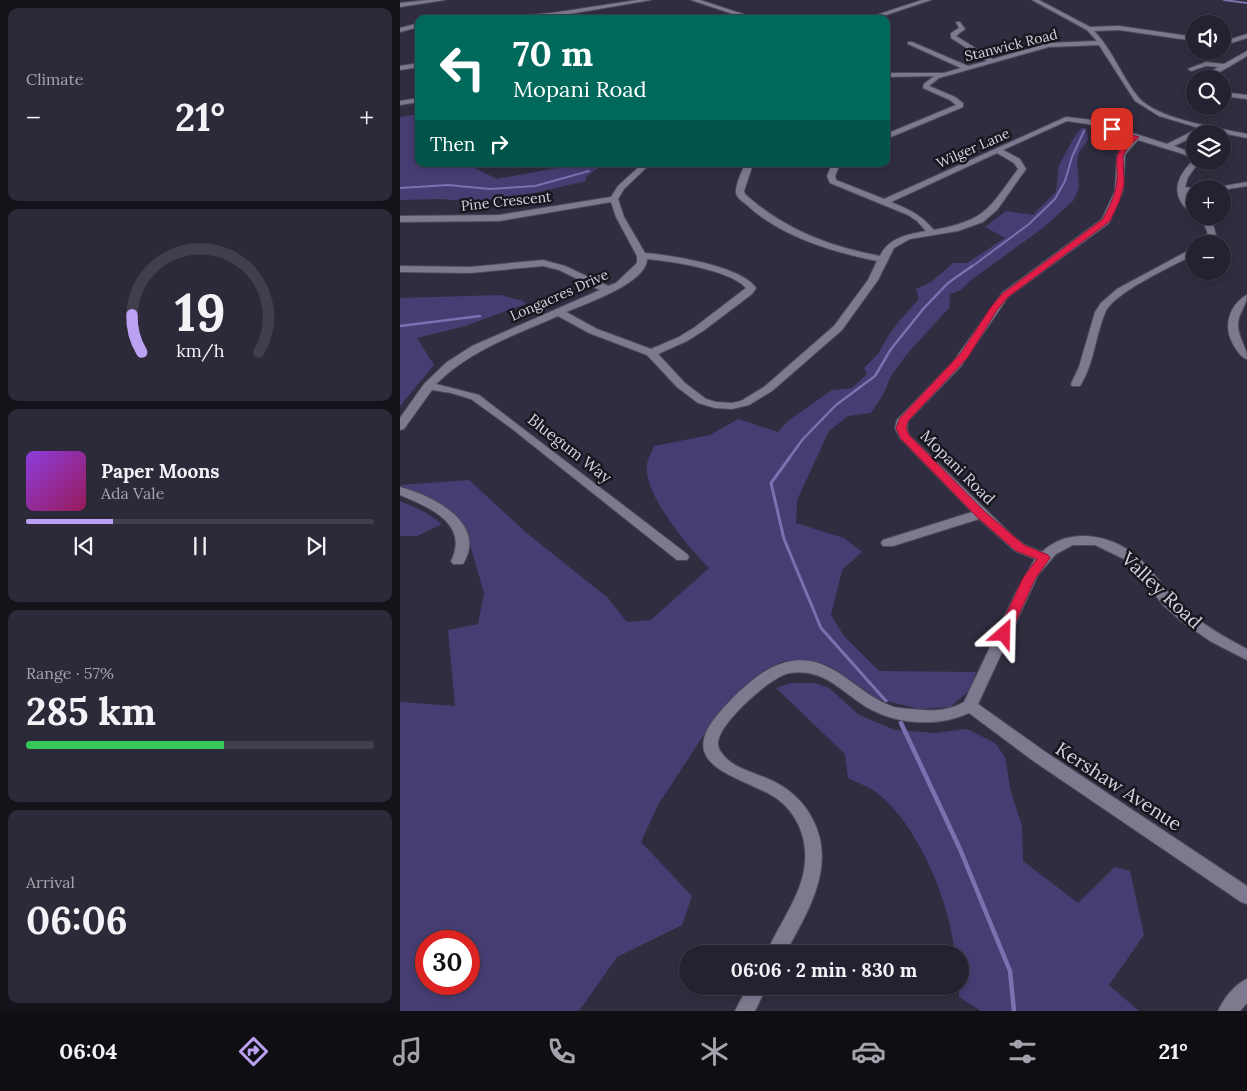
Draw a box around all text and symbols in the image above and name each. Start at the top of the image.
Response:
map controls [1186,15,1231,280]
button: sound [1186,15,1231,60]
street label: Stanwick Road [963,25,1059,65]
text: 70 m [513,31,593,76]
icon: left [430,35,495,100]
text: Climate [26,69,83,89]
button: search [1186,70,1231,115]
text: Mopani Road [513,75,647,103]
text: 21° [175,93,225,141]
text: − [26,100,41,136]
text: + [359,100,374,136]
pin [1091,108,1133,150]
icon: arrive [1098,115,1126,143]
street label: Wilger Lane [934,124,1013,172]
button: layers [1186,125,1231,170]
icon: right [485,130,513,158]
text: Then [430,132,475,156]
button: + [1186,180,1231,225]
street label: Pine Crescent [460,187,553,215]
button: − [1186,235,1231,280]
street label: Longacres Drive [507,265,611,325]
text: 19 [174,279,226,345]
text: km/h [176,339,224,362]
street label: Bluegum Way [524,409,616,487]
street label: Mopani Road [917,426,1000,509]
text: Paper Moons [101,459,220,483]
text: Ada Vale [101,483,164,503]
icon: previous [70,532,98,560]
icon: pause [186,532,214,560]
icon: next [302,532,330,560]
street label: Valley Road [1116,546,1207,633]
position arrow [977,607,1029,659]
text: Range · 57% [26,663,114,683]
text: 285 km [26,687,156,735]
street label: Kershaw Avenue [1051,736,1187,836]
text: Arrival [26,872,75,892]
text: 06:06 [26,896,128,944]
speed limit sign: 30 [415,930,480,995]
text: 06:06 · 2 min · 830 m [731,958,917,982]
icon: directions [236,1034,271,1069]
icon: music [390,1034,425,1069]
icon: phone [544,1034,579,1069]
icon: climate [697,1034,732,1069]
icon: car [851,1034,886,1069]
icon: filters [1005,1034,1040,1069]
text: 06:04 [59,1037,118,1065]
text: 21° [1159,1037,1188,1065]

